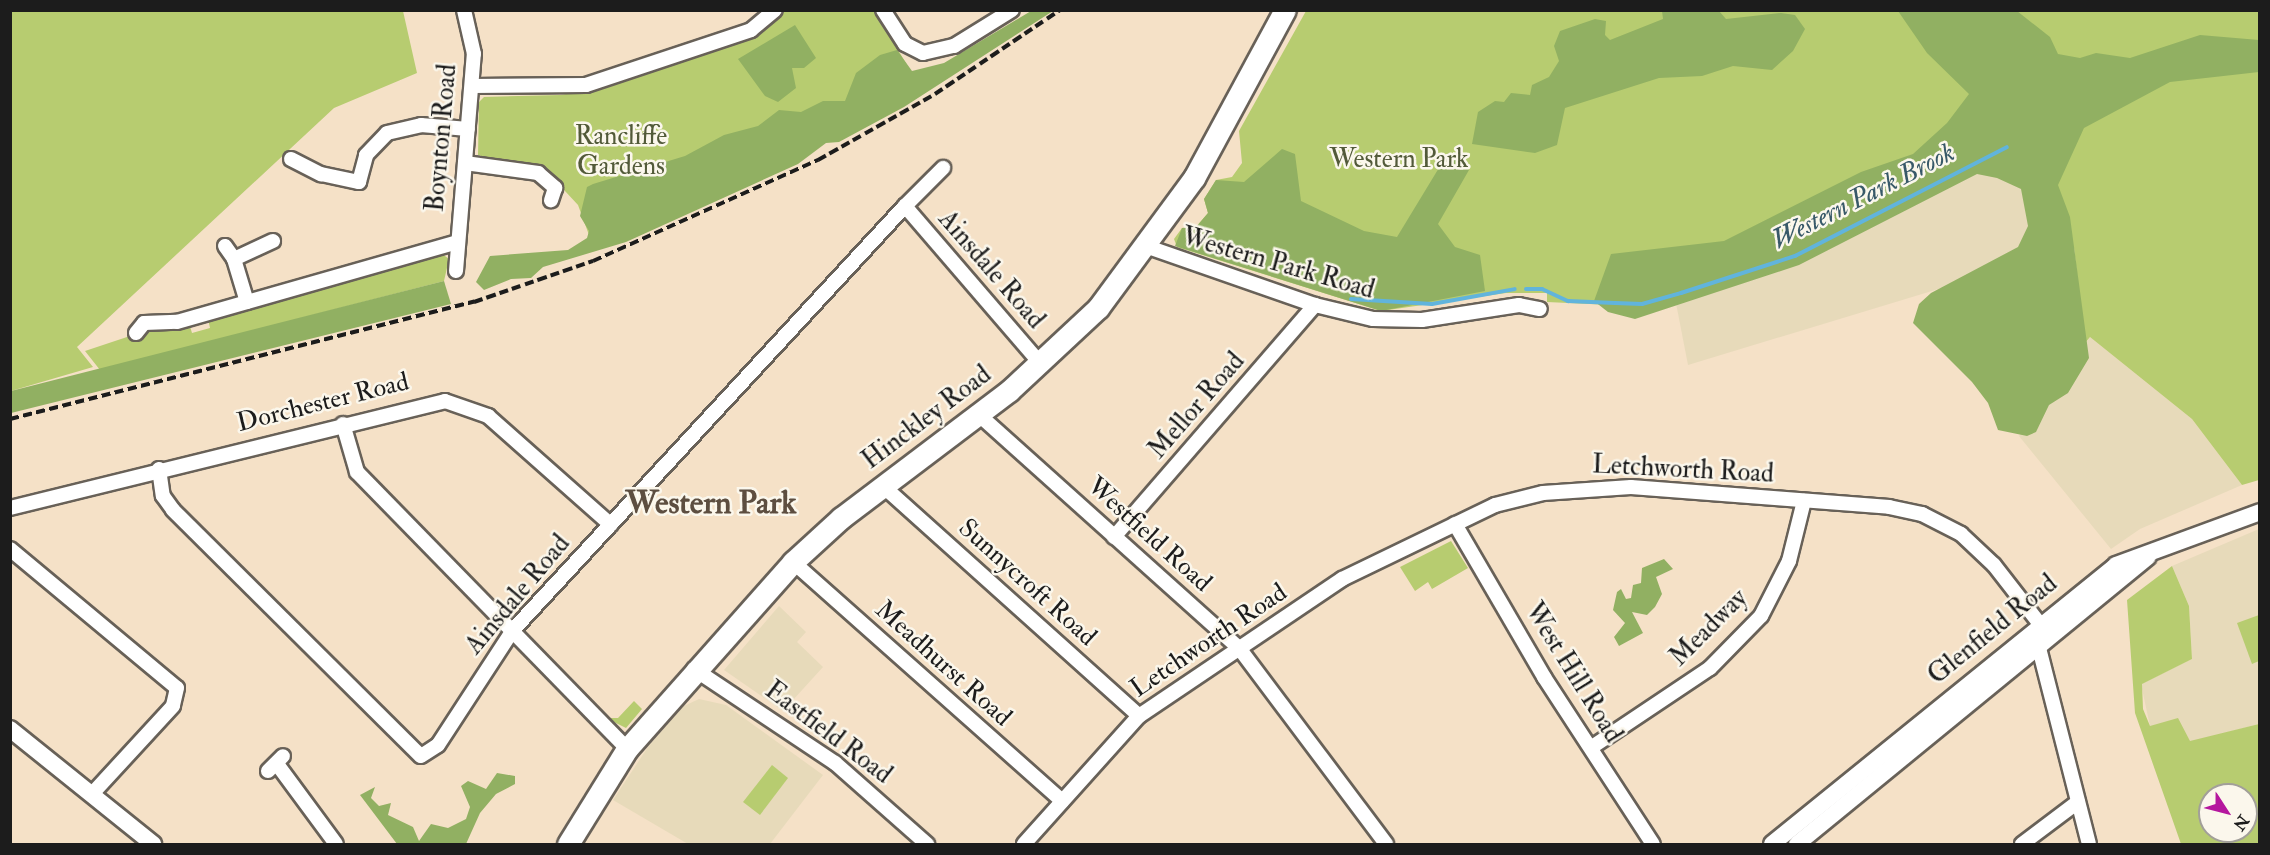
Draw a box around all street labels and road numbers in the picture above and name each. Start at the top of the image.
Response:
street label: Boynton Road [420,63,464,213]
street label: Ainsdale Road [931,204,1051,336]
street label: Western Park Road [1178,222,1378,306]
street label: Mellor Road [1142,346,1252,466]
street label: Hinckley Road [856,359,998,477]
street label: Dorchester Road [234,367,412,439]
street label: Letchworth Road [1591,450,1775,490]
street label: Westfield Road [1080,471,1218,599]
street label: Sunnycroft Road [952,513,1102,653]
street label: Ainsdale Road [459,529,577,661]
street label: Glenfield Road [1922,568,2064,692]
street label: Letchworth Road [1125,577,1293,705]
street label: Meadway [1664,583,1754,673]
street label: Meadhurst Road [868,595,1018,733]
street label: West Hill Road [1518,597,1628,749]
street label: Eastfield Road [758,675,898,791]

